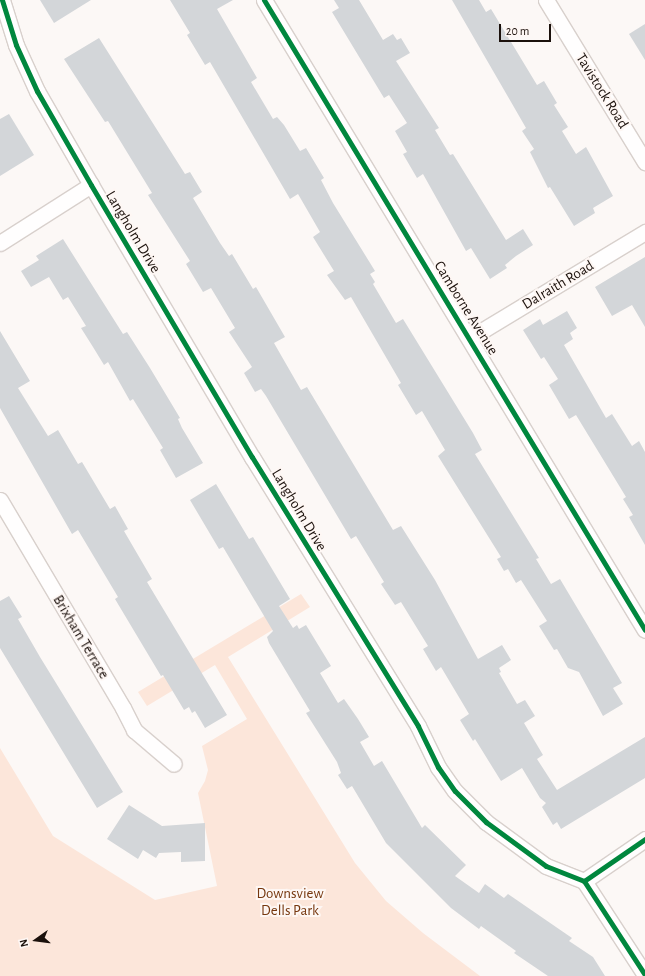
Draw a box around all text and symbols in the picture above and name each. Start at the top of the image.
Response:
scale bar [501,16,553,42]
text: 20 m [506,25,529,37]
street label: Tavistock Road [572,50,632,132]
street label: Langholm Drive [101,188,165,276]
street label: Dalraith Road [519,257,597,313]
street label: Camborne Avenue [430,258,502,358]
street label: Langholm Drive [267,466,331,554]
street label: Brixham Terrace [49,592,113,682]
park label: Downsview Dells Park [256,884,324,919]
north arrow [16,920,56,960]
text: N [18,938,30,948]

